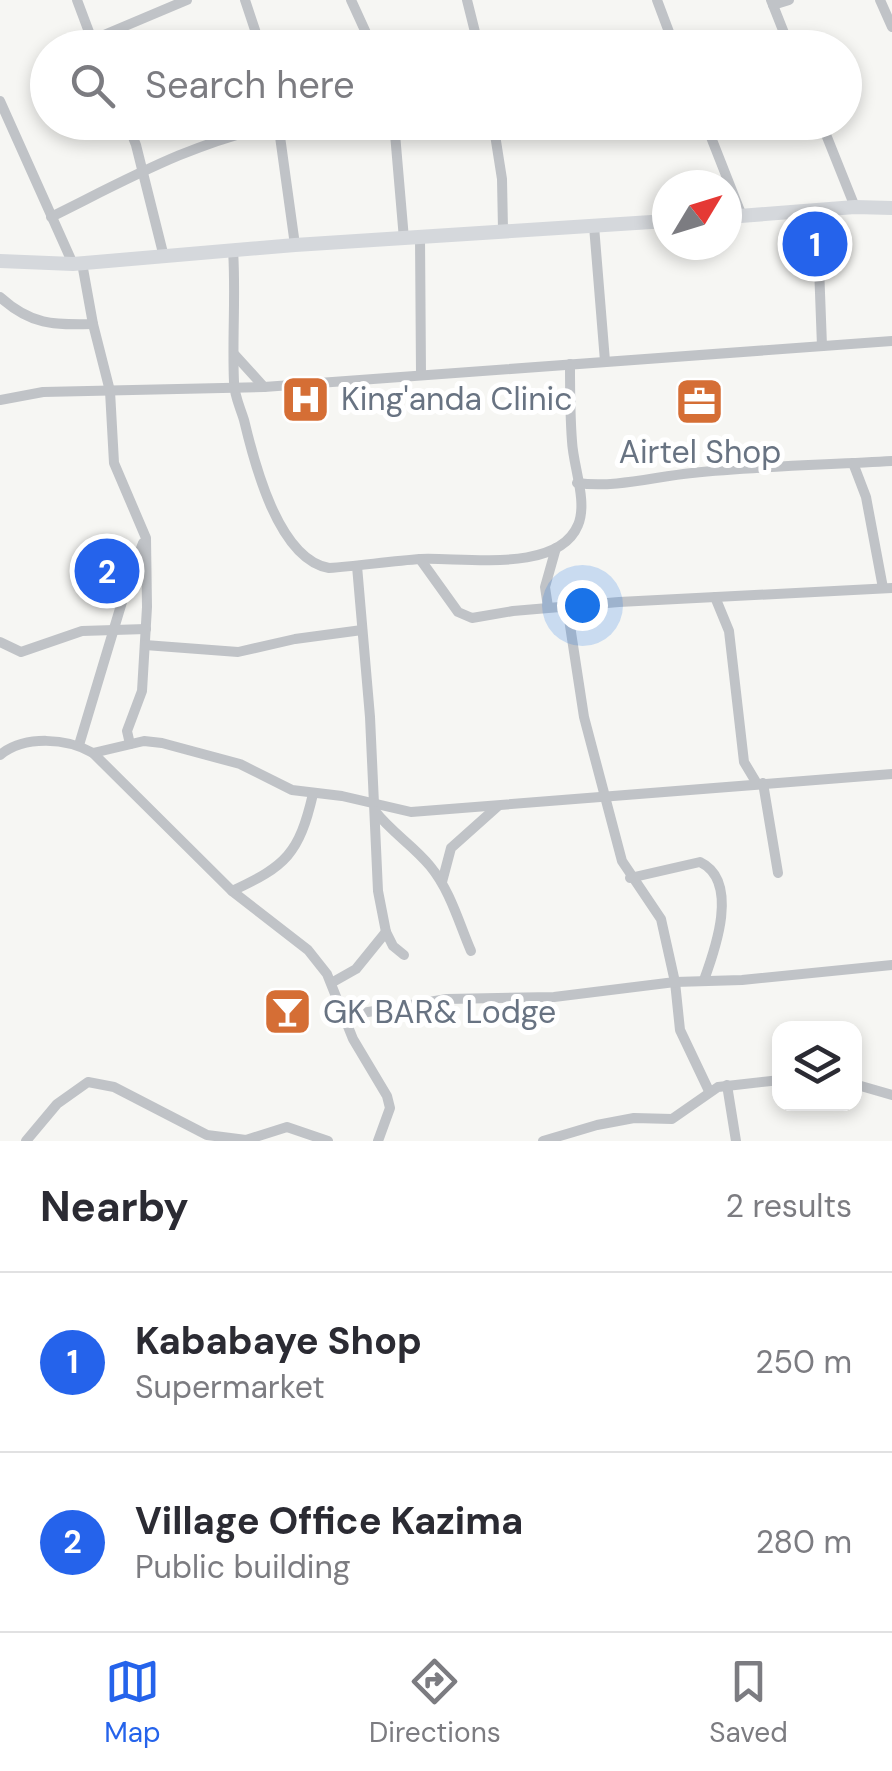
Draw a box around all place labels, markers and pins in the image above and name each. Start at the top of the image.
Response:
pin: 1 [782,206,848,282]
hospital icon: King'anda Clinic [280,373,332,425]
office icon: Airtel Shop [674,376,726,428]
place label: King'anda Clinic [341,378,573,420]
place label: Airtel Shop [619,431,781,473]
pin: 2 [74,534,140,608]
bar icon: GK BAR& Lodge [262,986,314,1038]
place label: GK BAR& Lodge [323,991,556,1033]

